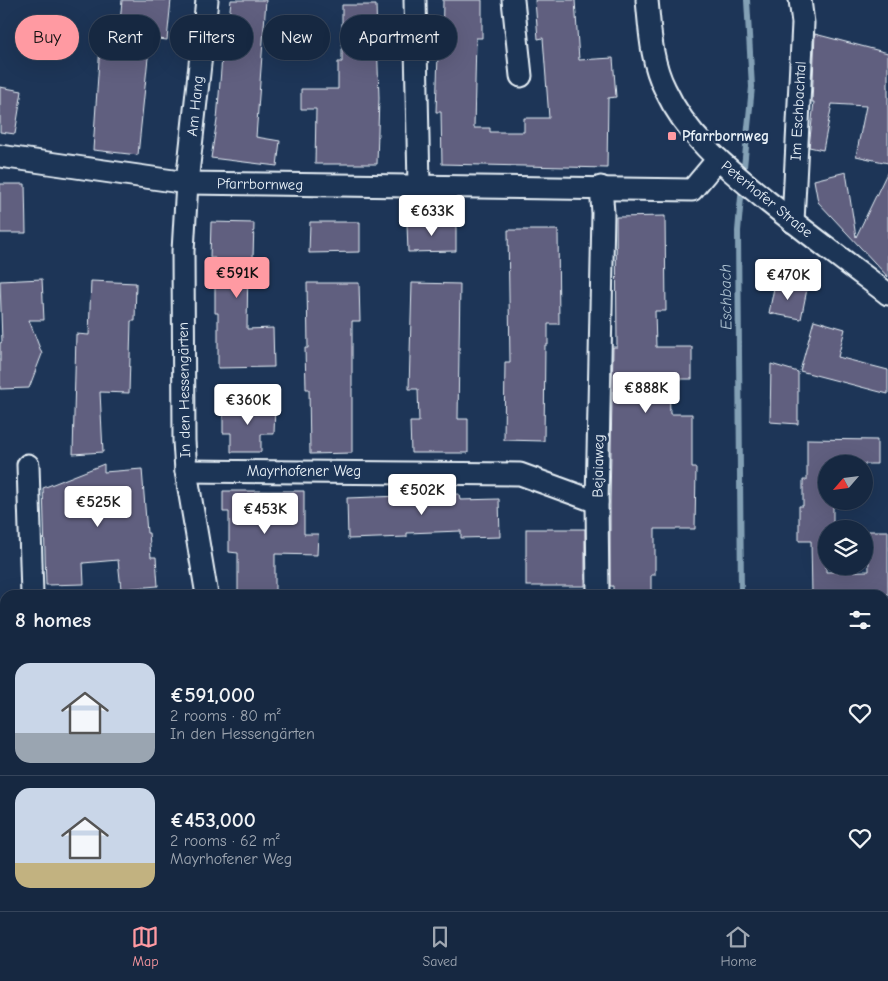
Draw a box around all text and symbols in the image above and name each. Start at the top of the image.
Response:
chip: Buy [15,15,79,60]
chip: Rent [89,15,160,60]
chip: Filters [170,15,253,60]
chip: New [263,15,330,60]
chip: Apartment [340,15,457,60]
street label: Im Eschbachtal [786,61,810,161]
street label: Am Hang [183,75,207,137]
place label: Pfarrbornweg [682,127,769,145]
marker: Pfarrbornweg [666,130,678,142]
street label: Peterhofer Straße [718,157,817,242]
street label: Pfarrbornweg [217,174,303,194]
pin: €633K [397,194,467,237]
text: €633K [410,202,454,220]
pin: €591K [202,256,272,299]
pin: €470K [753,258,823,301]
text: €591K [215,264,259,282]
water label: Eschbach [716,264,736,330]
text: €470K [766,266,810,284]
street label: In den Hessengärten [174,322,194,458]
pin: €888K [611,372,681,414]
text: €888K [624,379,668,397]
pin: €360K [213,384,283,426]
text: €360K [225,391,271,409]
street label: Bejaiaweg [588,434,608,498]
north arrow [818,455,872,510]
map controls [818,455,873,575]
street label: Mayrhofener Weg [247,462,361,480]
pin: €502K [387,474,457,516]
text: €502K [399,481,445,499]
pin: €525K [63,486,133,528]
pin: €453K [230,492,300,535]
text: €525K [76,493,121,511]
text: €453K [243,500,287,518]
button: layers [818,520,873,575]
icon: filters [846,606,874,634]
text: 8 homes [15,608,91,632]
icon: home [55,683,115,743]
text: €591,000 [170,683,255,707]
icon: heart [846,699,874,727]
text: 2 rooms · 80 m² [170,707,281,725]
text: In den Hessengärten [170,725,315,743]
icon: home [55,808,115,868]
text: €453,000 [170,808,256,832]
icon: heart [846,824,874,852]
text: 2 rooms · 62 m² [170,832,280,850]
text: Mayrhofener Weg [170,850,292,868]
tab: Map [131,923,159,970]
tab: Saved [422,923,457,970]
tab: Home [720,923,757,970]

